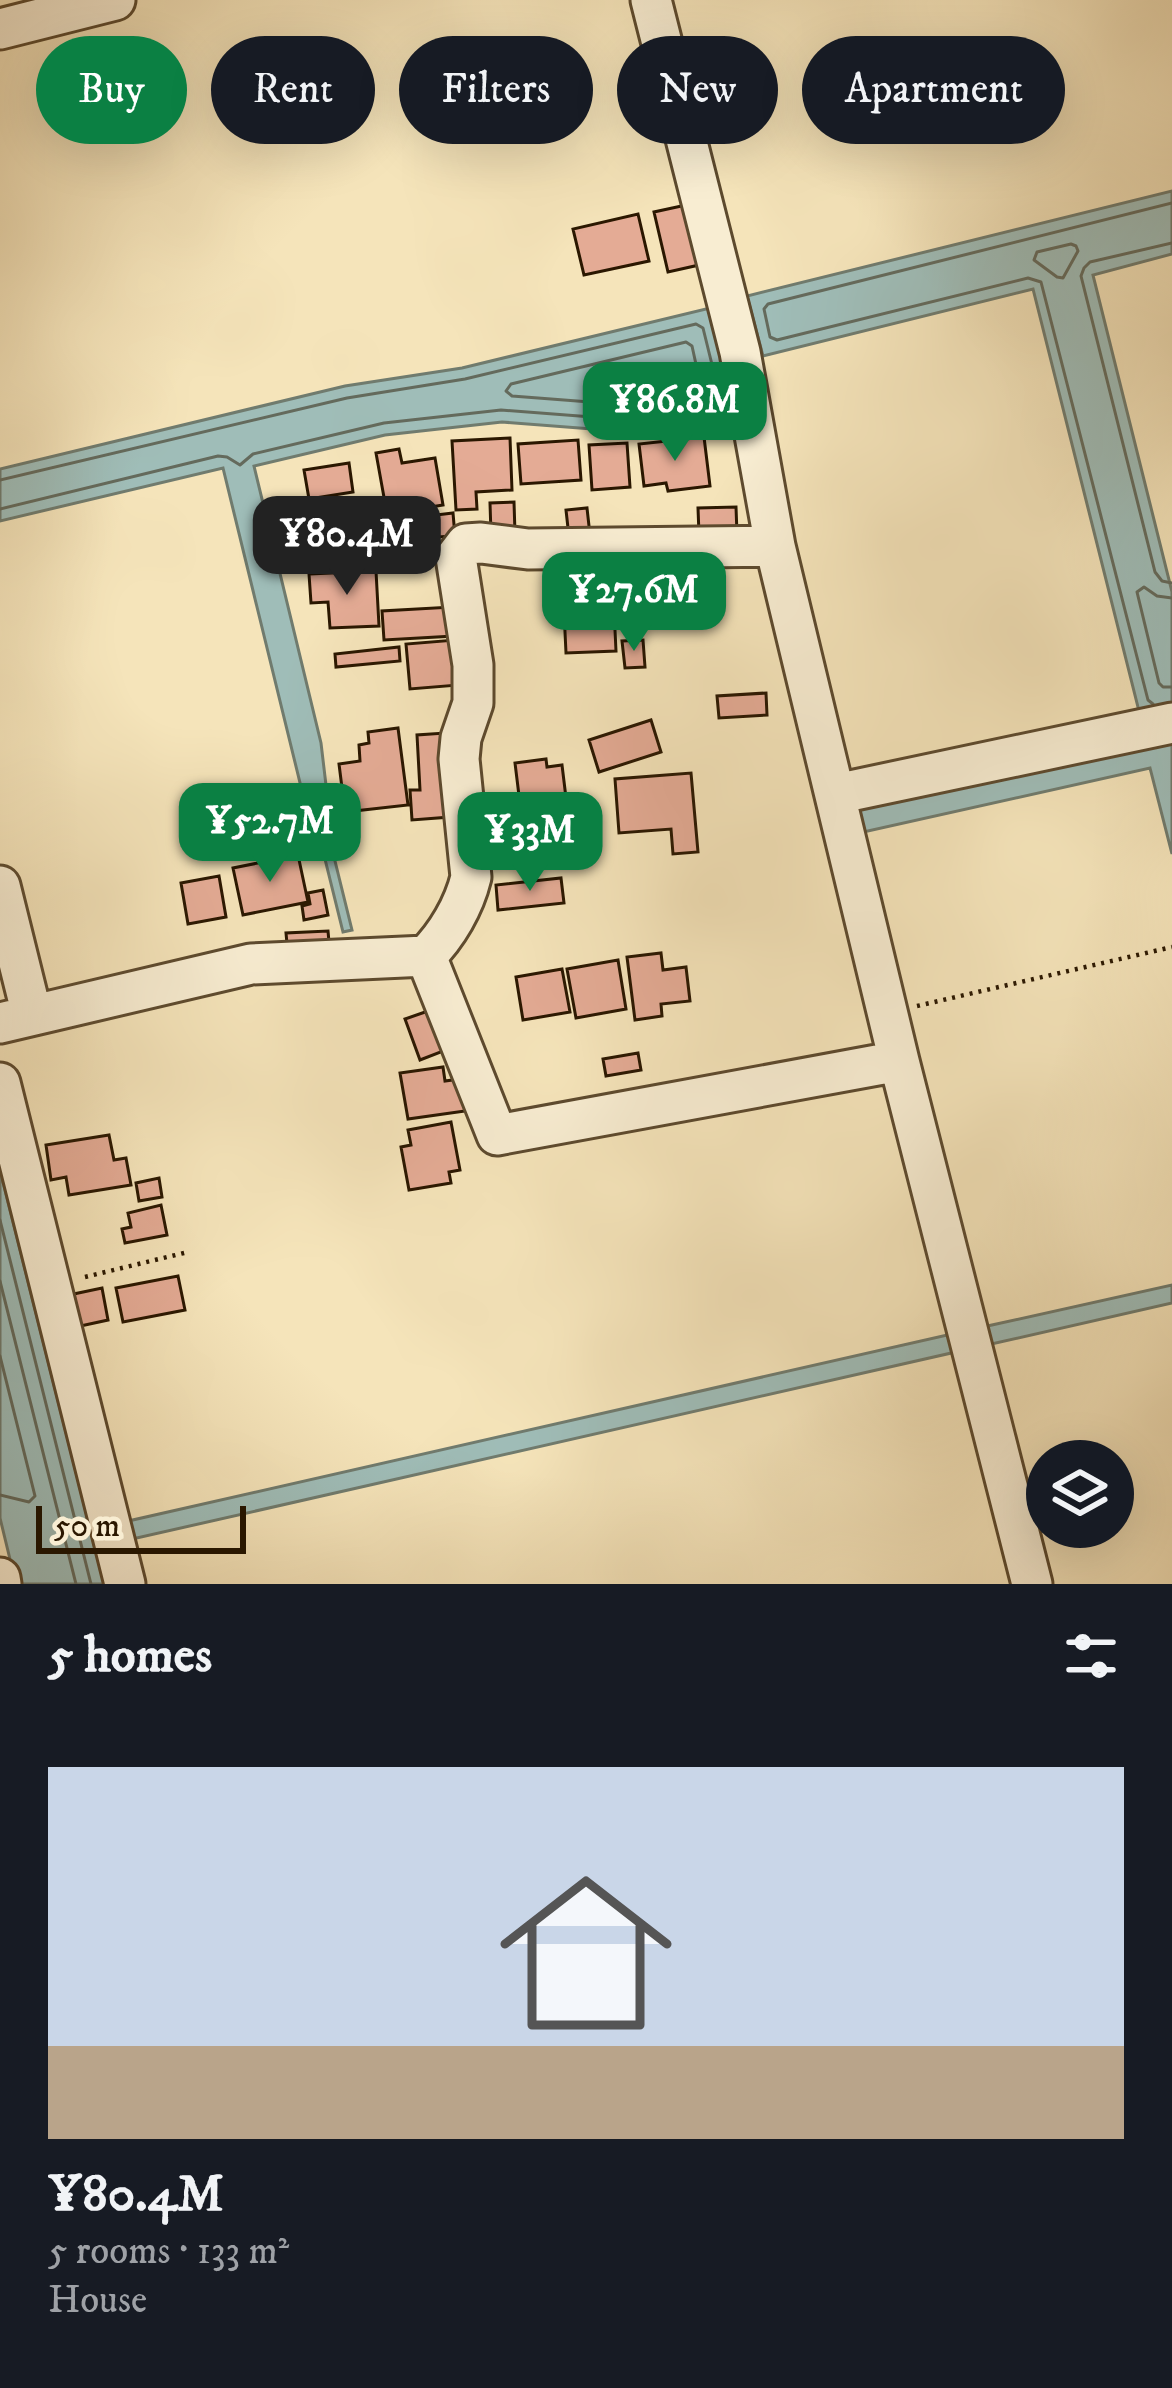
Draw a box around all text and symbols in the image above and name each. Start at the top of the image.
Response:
chip: Buy [36,36,187,144]
chip: Rent [211,36,375,144]
chip: Filters [399,36,593,144]
chip: New [617,36,778,144]
chip: Apartment [802,36,1065,144]
pin: ¥86.8M [577,362,773,464]
text: ¥86.8M [610,376,740,425]
pin: ¥80.4M [249,496,445,598]
text: ¥80.4M [280,510,414,559]
pin: ¥27.6M [536,552,732,654]
text: ¥27.6M [569,566,699,615]
pin: ¥52.7M [172,783,368,885]
pin: ¥33M [459,792,601,894]
text: ¥52.7M [206,797,334,846]
text: ¥33M [485,806,575,855]
map controls [1026,1440,1134,1548]
button: layers [1026,1440,1134,1548]
scale bar [36,1500,246,1553]
text: 50 m [54,1506,120,1547]
icon: filters [1058,1623,1124,1689]
text: 5 homes [48,1624,212,1688]
icon: home [478,1845,694,2061]
text: ¥80.4M [48,2163,224,2227]
text: 5 rooms · 133 m² [48,2227,289,2276]
text: House [48,2276,147,2325]

